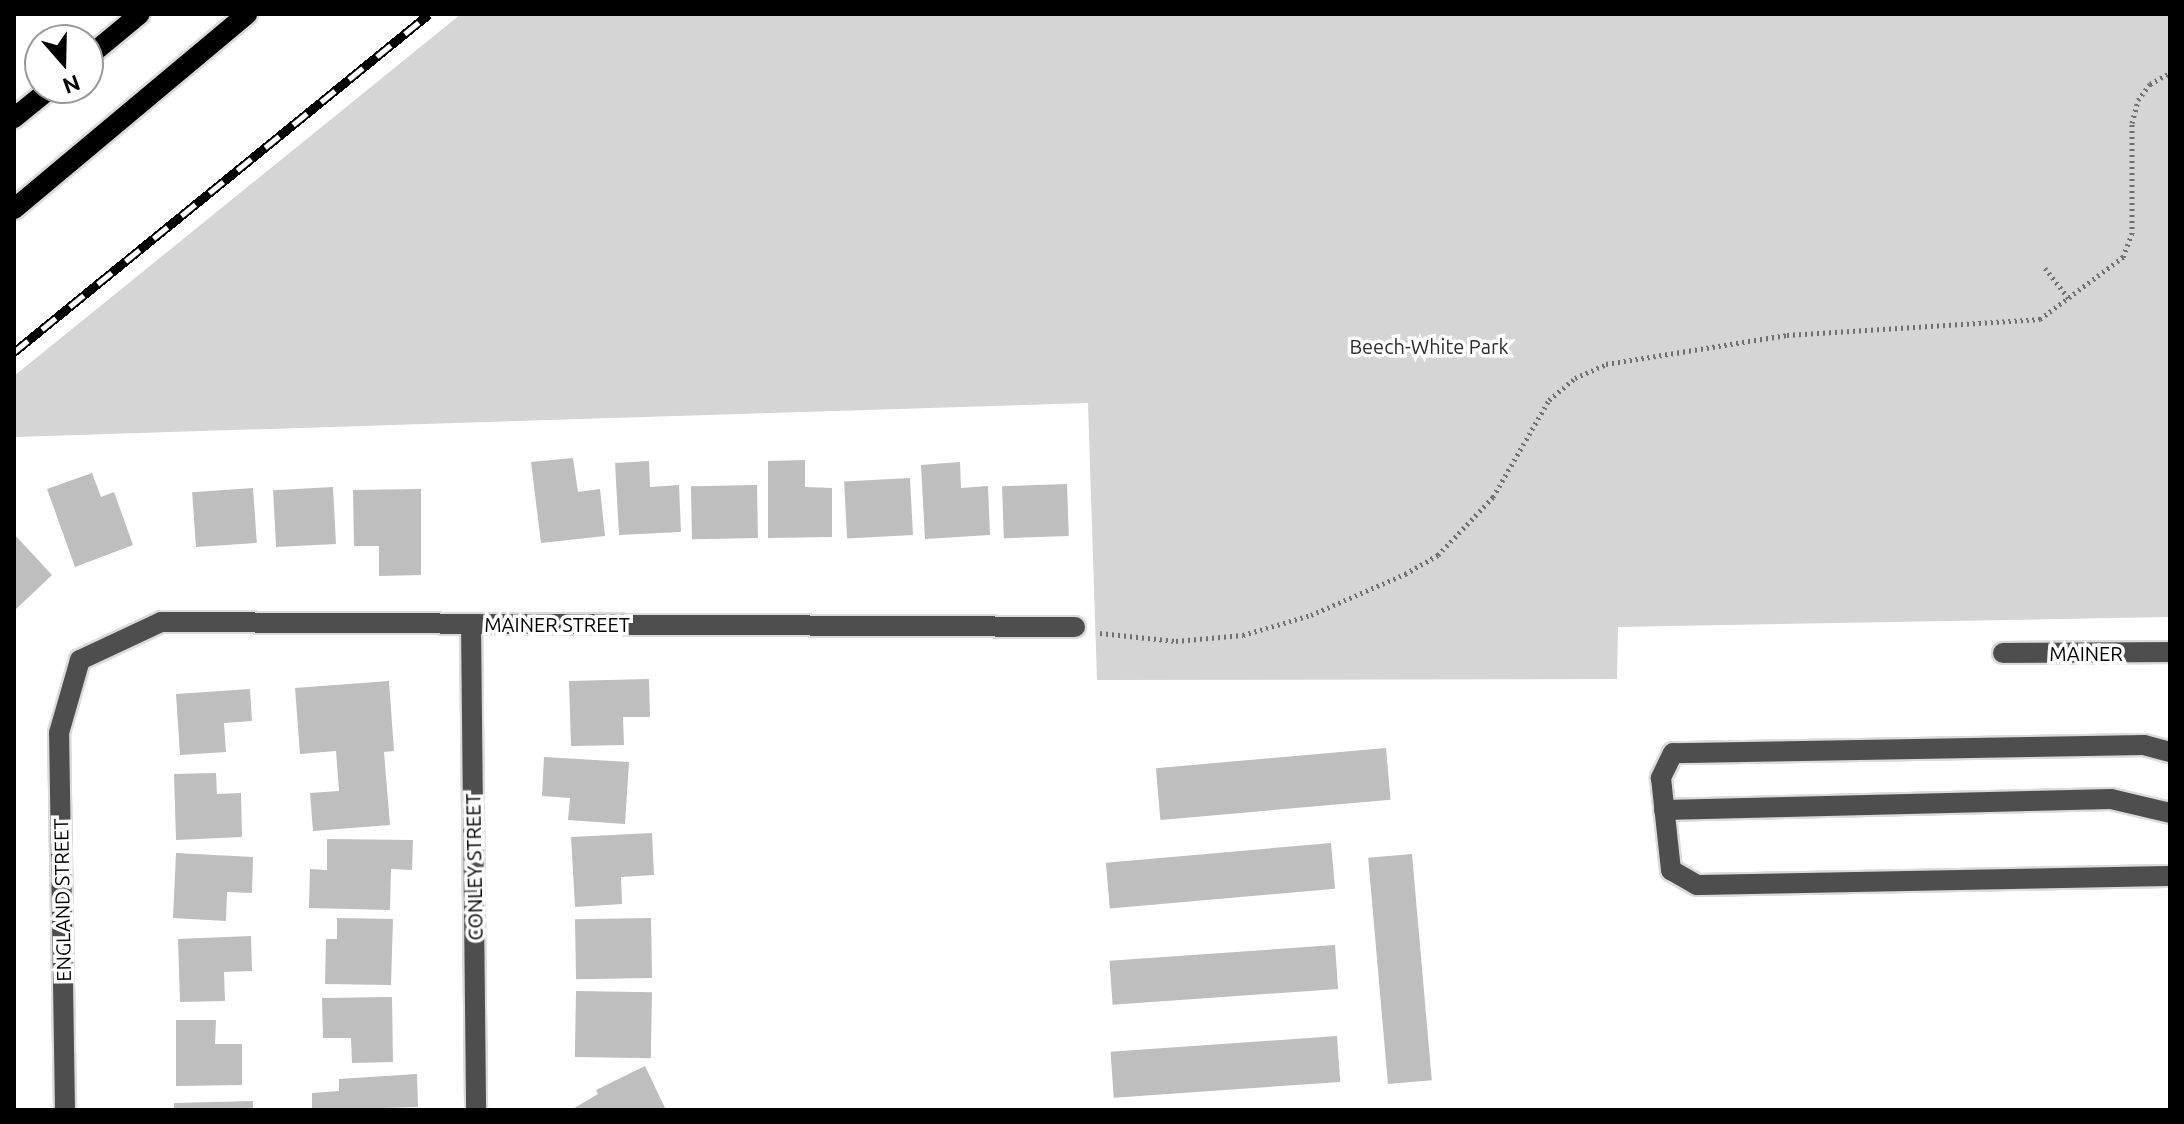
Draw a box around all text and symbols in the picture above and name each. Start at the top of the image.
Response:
north arrow [24,24,104,104]
text: N [60,71,84,100]
park label: Beech-White Park [1349,334,1509,358]
street label: MAINER STREET [484,612,630,636]
street label: MAINER [2049,641,2123,665]
street label: CONLEY STREET [461,793,487,941]
street label: ENGLAND STREET [49,818,75,982]

